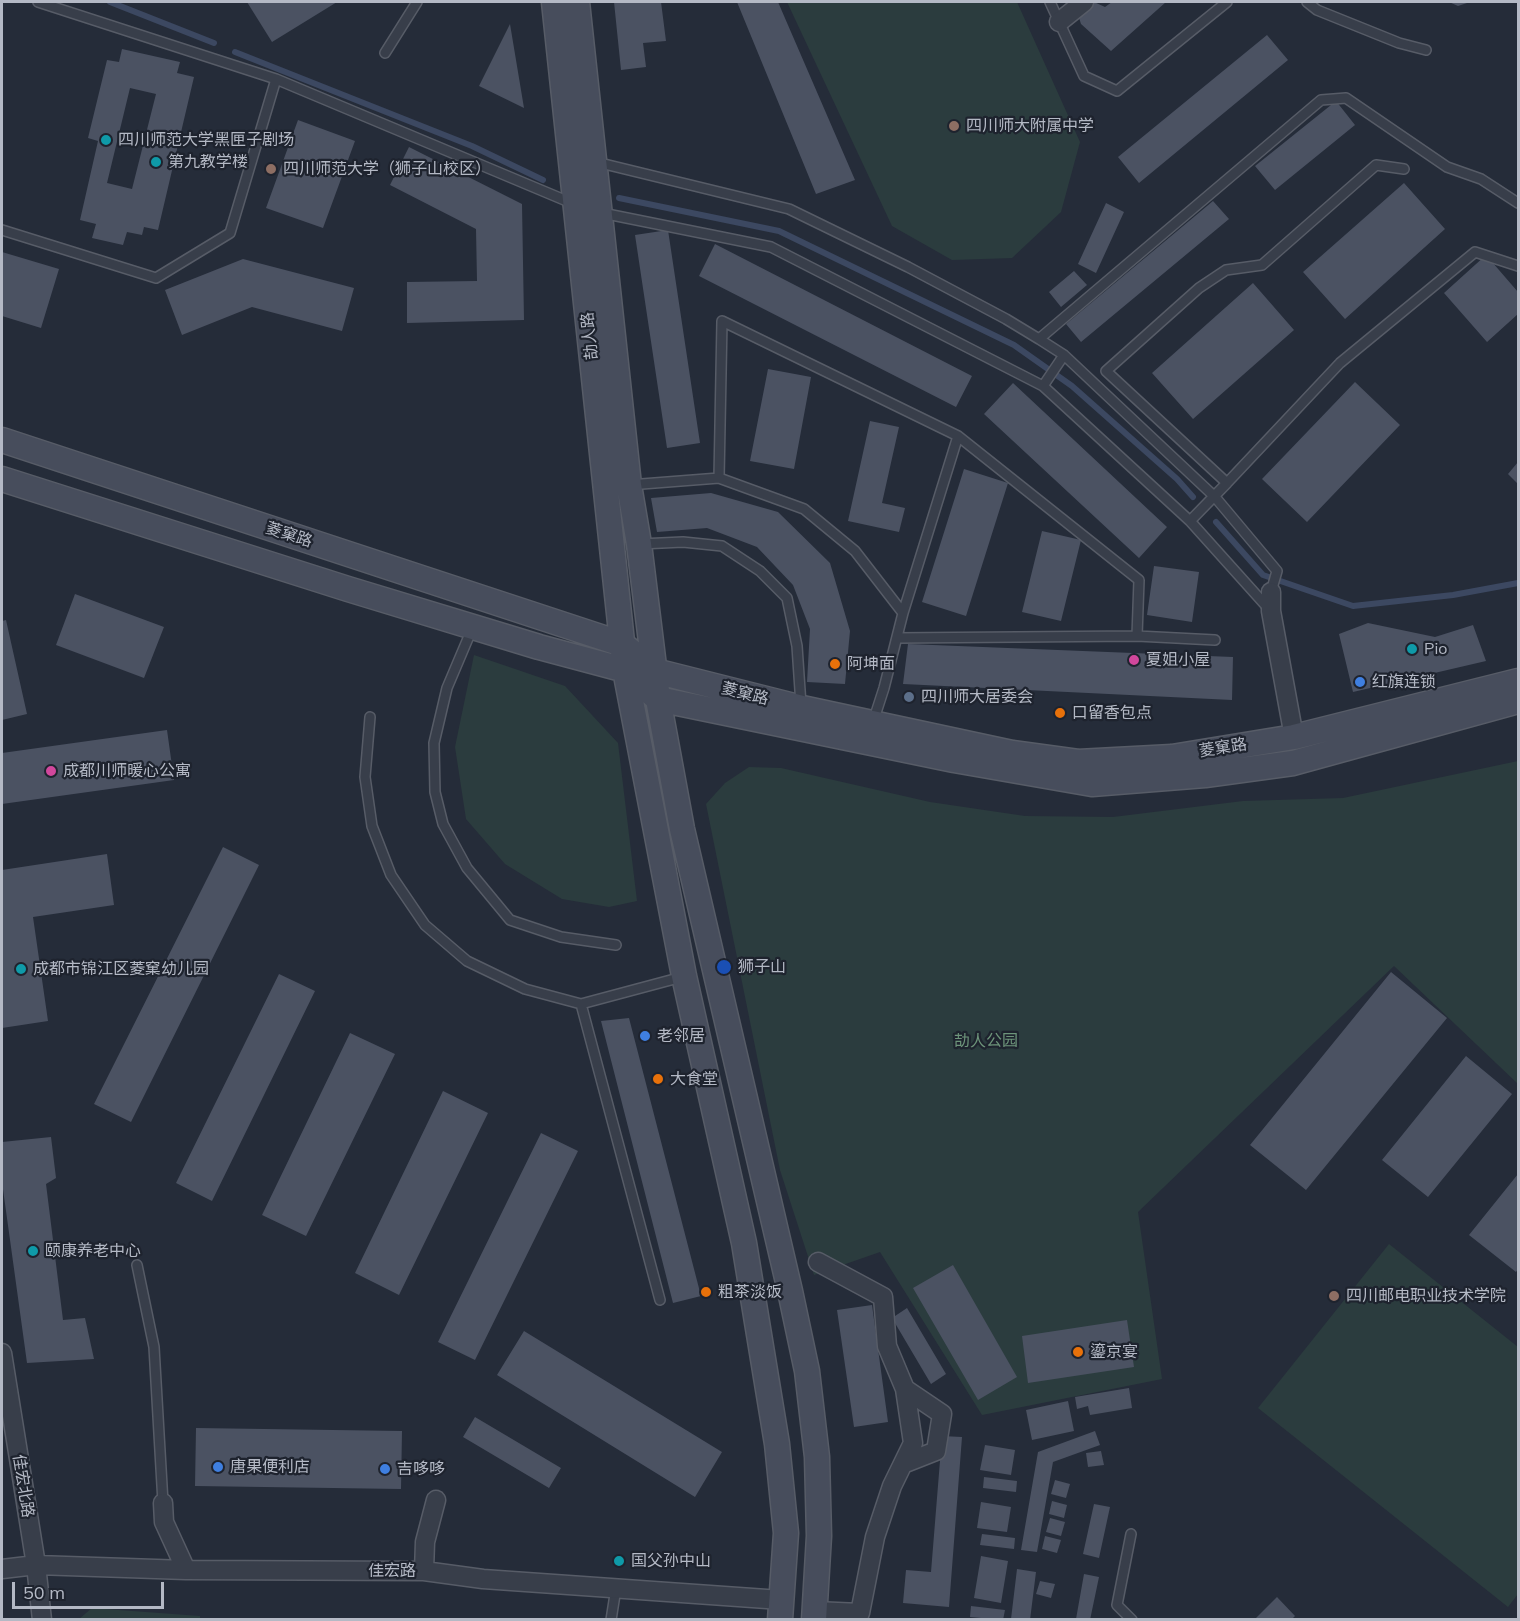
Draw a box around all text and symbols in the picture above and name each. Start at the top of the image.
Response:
place label: 四川师大附属中学 [966,116,1094,136]
marker: 四川师大附属中学 [947,119,961,133]
place label: 四川师范大学黑匣子剧场 [118,130,294,150]
marker: 四川师范大学黑匣子剧场 [99,133,113,147]
place label: 第九教学楼 [168,152,248,172]
marker: 第九教学楼 [149,155,163,169]
place label: 四川师范大学（狮子山校区） [283,159,491,179]
marker: 四川师范大学（狮子山校区） [264,162,278,176]
street label: 劼人路 [578,311,602,361]
street label: 菱窠路 [263,518,315,552]
place label: Pio [1424,639,1447,659]
marker: Pio [1405,642,1419,656]
place label: 夏姐小屋 [1146,650,1210,670]
marker: 夏姐小屋 [1127,653,1141,667]
place label: 阿坤面 [847,654,895,674]
marker: 阿坤面 [828,657,842,671]
place label: 红旗连锁 [1372,672,1436,692]
marker: 红旗连锁 [1353,675,1367,689]
street label: 菱窠路 [719,679,771,709]
place label: 四川师大居委会 [921,687,1033,707]
marker: 四川师大居委会 [902,690,916,704]
place label: 口留香包点 [1072,703,1152,723]
marker: 口留香包点 [1053,706,1067,720]
street label: 菱窠路 [1198,735,1248,761]
place label: 成都川师暖心公寓 [63,761,191,781]
marker: 成都川师暖心公寓 [44,764,58,778]
place label: 狮子山 [738,957,786,977]
marker: 狮子山 [715,958,733,976]
place label: 成都市锦江区菱窠幼儿园 [33,959,209,979]
marker: 成都市锦江区菱窠幼儿园 [14,962,28,976]
place label: 老邻居 [657,1026,705,1046]
marker: 老邻居 [638,1029,652,1043]
park label: 劼人公园 [954,1031,1018,1051]
place label: 大食堂 [670,1069,718,1089]
marker: 大食堂 [651,1072,665,1086]
place label: 颐康养老中心 [45,1241,141,1261]
marker: 颐康养老中心 [26,1244,40,1258]
place label: 粗茶淡饭 [718,1282,782,1302]
marker: 粗茶淡饭 [699,1285,713,1299]
place label: 四川邮电职业技术学院 [1346,1286,1506,1306]
marker: 四川邮电职业技术学院 [1327,1289,1341,1303]
place label: 鎏京宴 [1090,1342,1138,1362]
marker: 鎏京宴 [1071,1345,1085,1359]
street label: 佳宏北路 [9,1453,37,1519]
place label: 唐果便利店 [230,1457,310,1477]
place label: 吉哆哆 [397,1459,445,1479]
marker: 唐果便利店 [211,1460,225,1474]
marker: 吉哆哆 [378,1462,392,1476]
place label: 国父孙中山 [631,1551,711,1571]
marker: 国父孙中山 [612,1554,626,1568]
street label: 佳宏路 [368,1561,416,1581]
scale bar [15,1570,166,1608]
text: 50 m [23,1581,65,1604]

